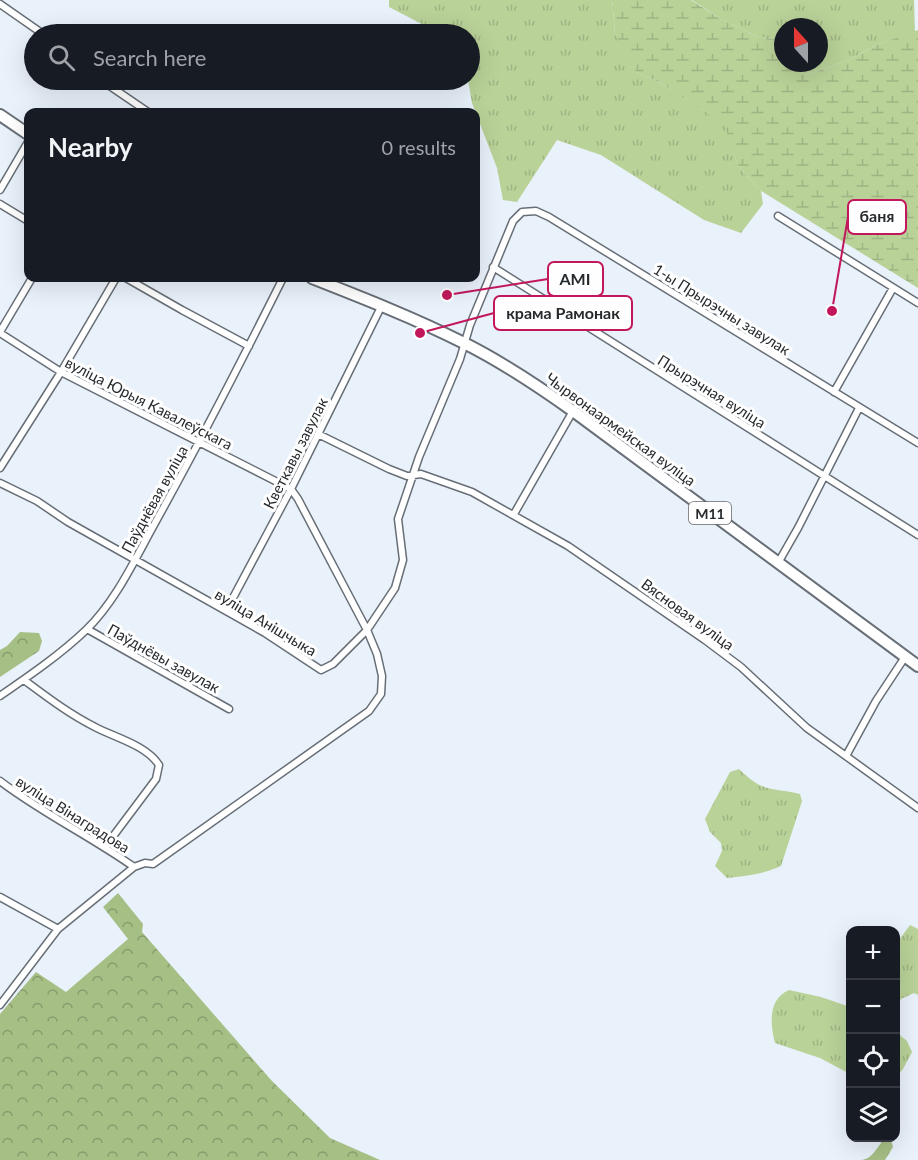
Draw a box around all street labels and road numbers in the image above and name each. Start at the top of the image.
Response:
street label: 1-ы Прырэчны завулак [650,260,794,359]
street label: Прырэчная вуліца [655,351,769,431]
street label: вуліца Юрыя Кавалеўскага [62,353,236,453]
street label: Чырвонаармейская вуліца [543,369,699,489]
street label: Кветкавы завулак [259,394,331,512]
street label: Паўднёвая вуліца [117,442,191,556]
road number: М11 [689,502,731,524]
street label: Вясновая вуліца [638,574,738,654]
street label: вуліца Анішчыка [212,585,320,659]
street label: Паўднёвы завулак [105,620,223,696]
street label: вуліца Вінаградова [13,772,133,856]

